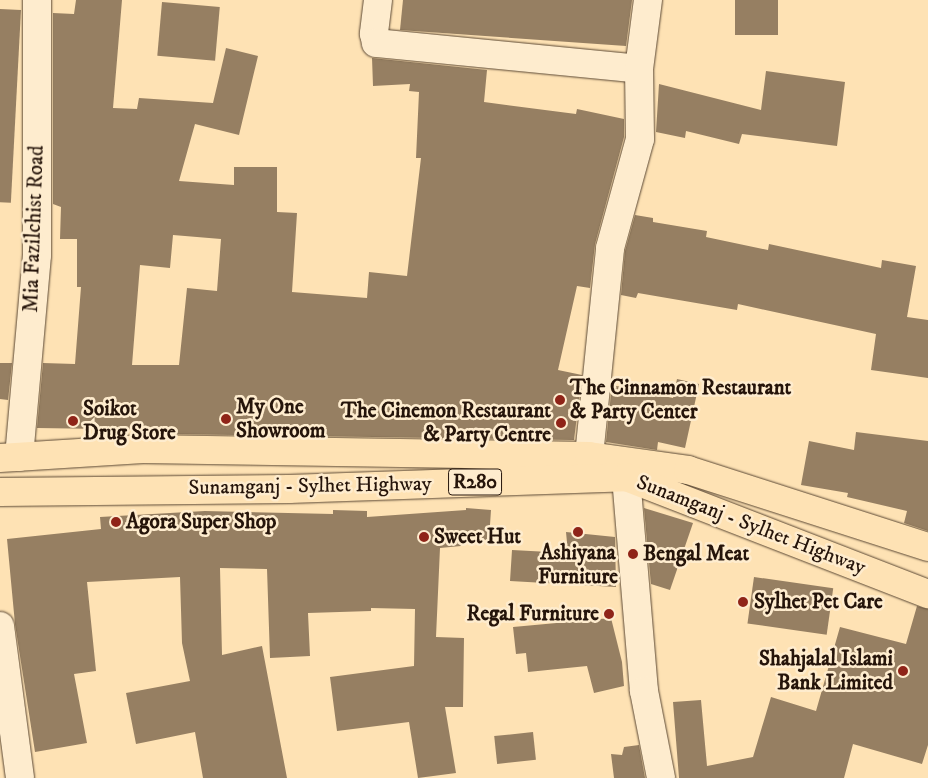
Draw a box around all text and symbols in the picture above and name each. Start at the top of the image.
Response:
street label: Mia Fazilchist Road [18,145,50,313]
place label: The Cinnamon Restaurant & Party Center [570,375,791,425]
place label: My One Showroom [236,394,326,444]
marker: The Cinnamon Restaurant & Party Center [554,394,566,406]
place label: Soikot Drug Store [83,396,176,446]
place label: The Cinemon Restaurant & Party Centre [341,398,551,448]
marker: My One Showroom [220,413,232,425]
marker: Soikot Drug Store [67,415,79,427]
marker: The Cinemon Restaurant & Party Centre [555,417,567,429]
road number: R280 [448,464,502,500]
street label: Sunamganj - Sylhet Highway [633,470,869,580]
street label: Sunamganj - Sylhet Highway [188,471,432,501]
place label: Agora Super Shop [126,509,276,535]
marker: Agora Super Shop [110,516,122,528]
place label: Sweet Hut [434,524,521,550]
marker: Ashiyana Furniture [572,526,584,538]
marker: Sweet Hut [418,531,430,543]
place label: Ashiyana Furniture [538,540,618,590]
place label: Bengal Meat [643,541,749,567]
marker: Bengal Meat [627,548,639,560]
place label: Sylhet Pet Care [754,589,883,615]
marker: Sylhet Pet Care [736,595,750,609]
place label: Regal Furniture [467,601,599,627]
marker: Regal Furniture [603,608,615,620]
place label: Shahjalal Islami Bank Limited [759,646,893,696]
marker: Shahjalal Islami Bank Limited [897,665,909,677]

